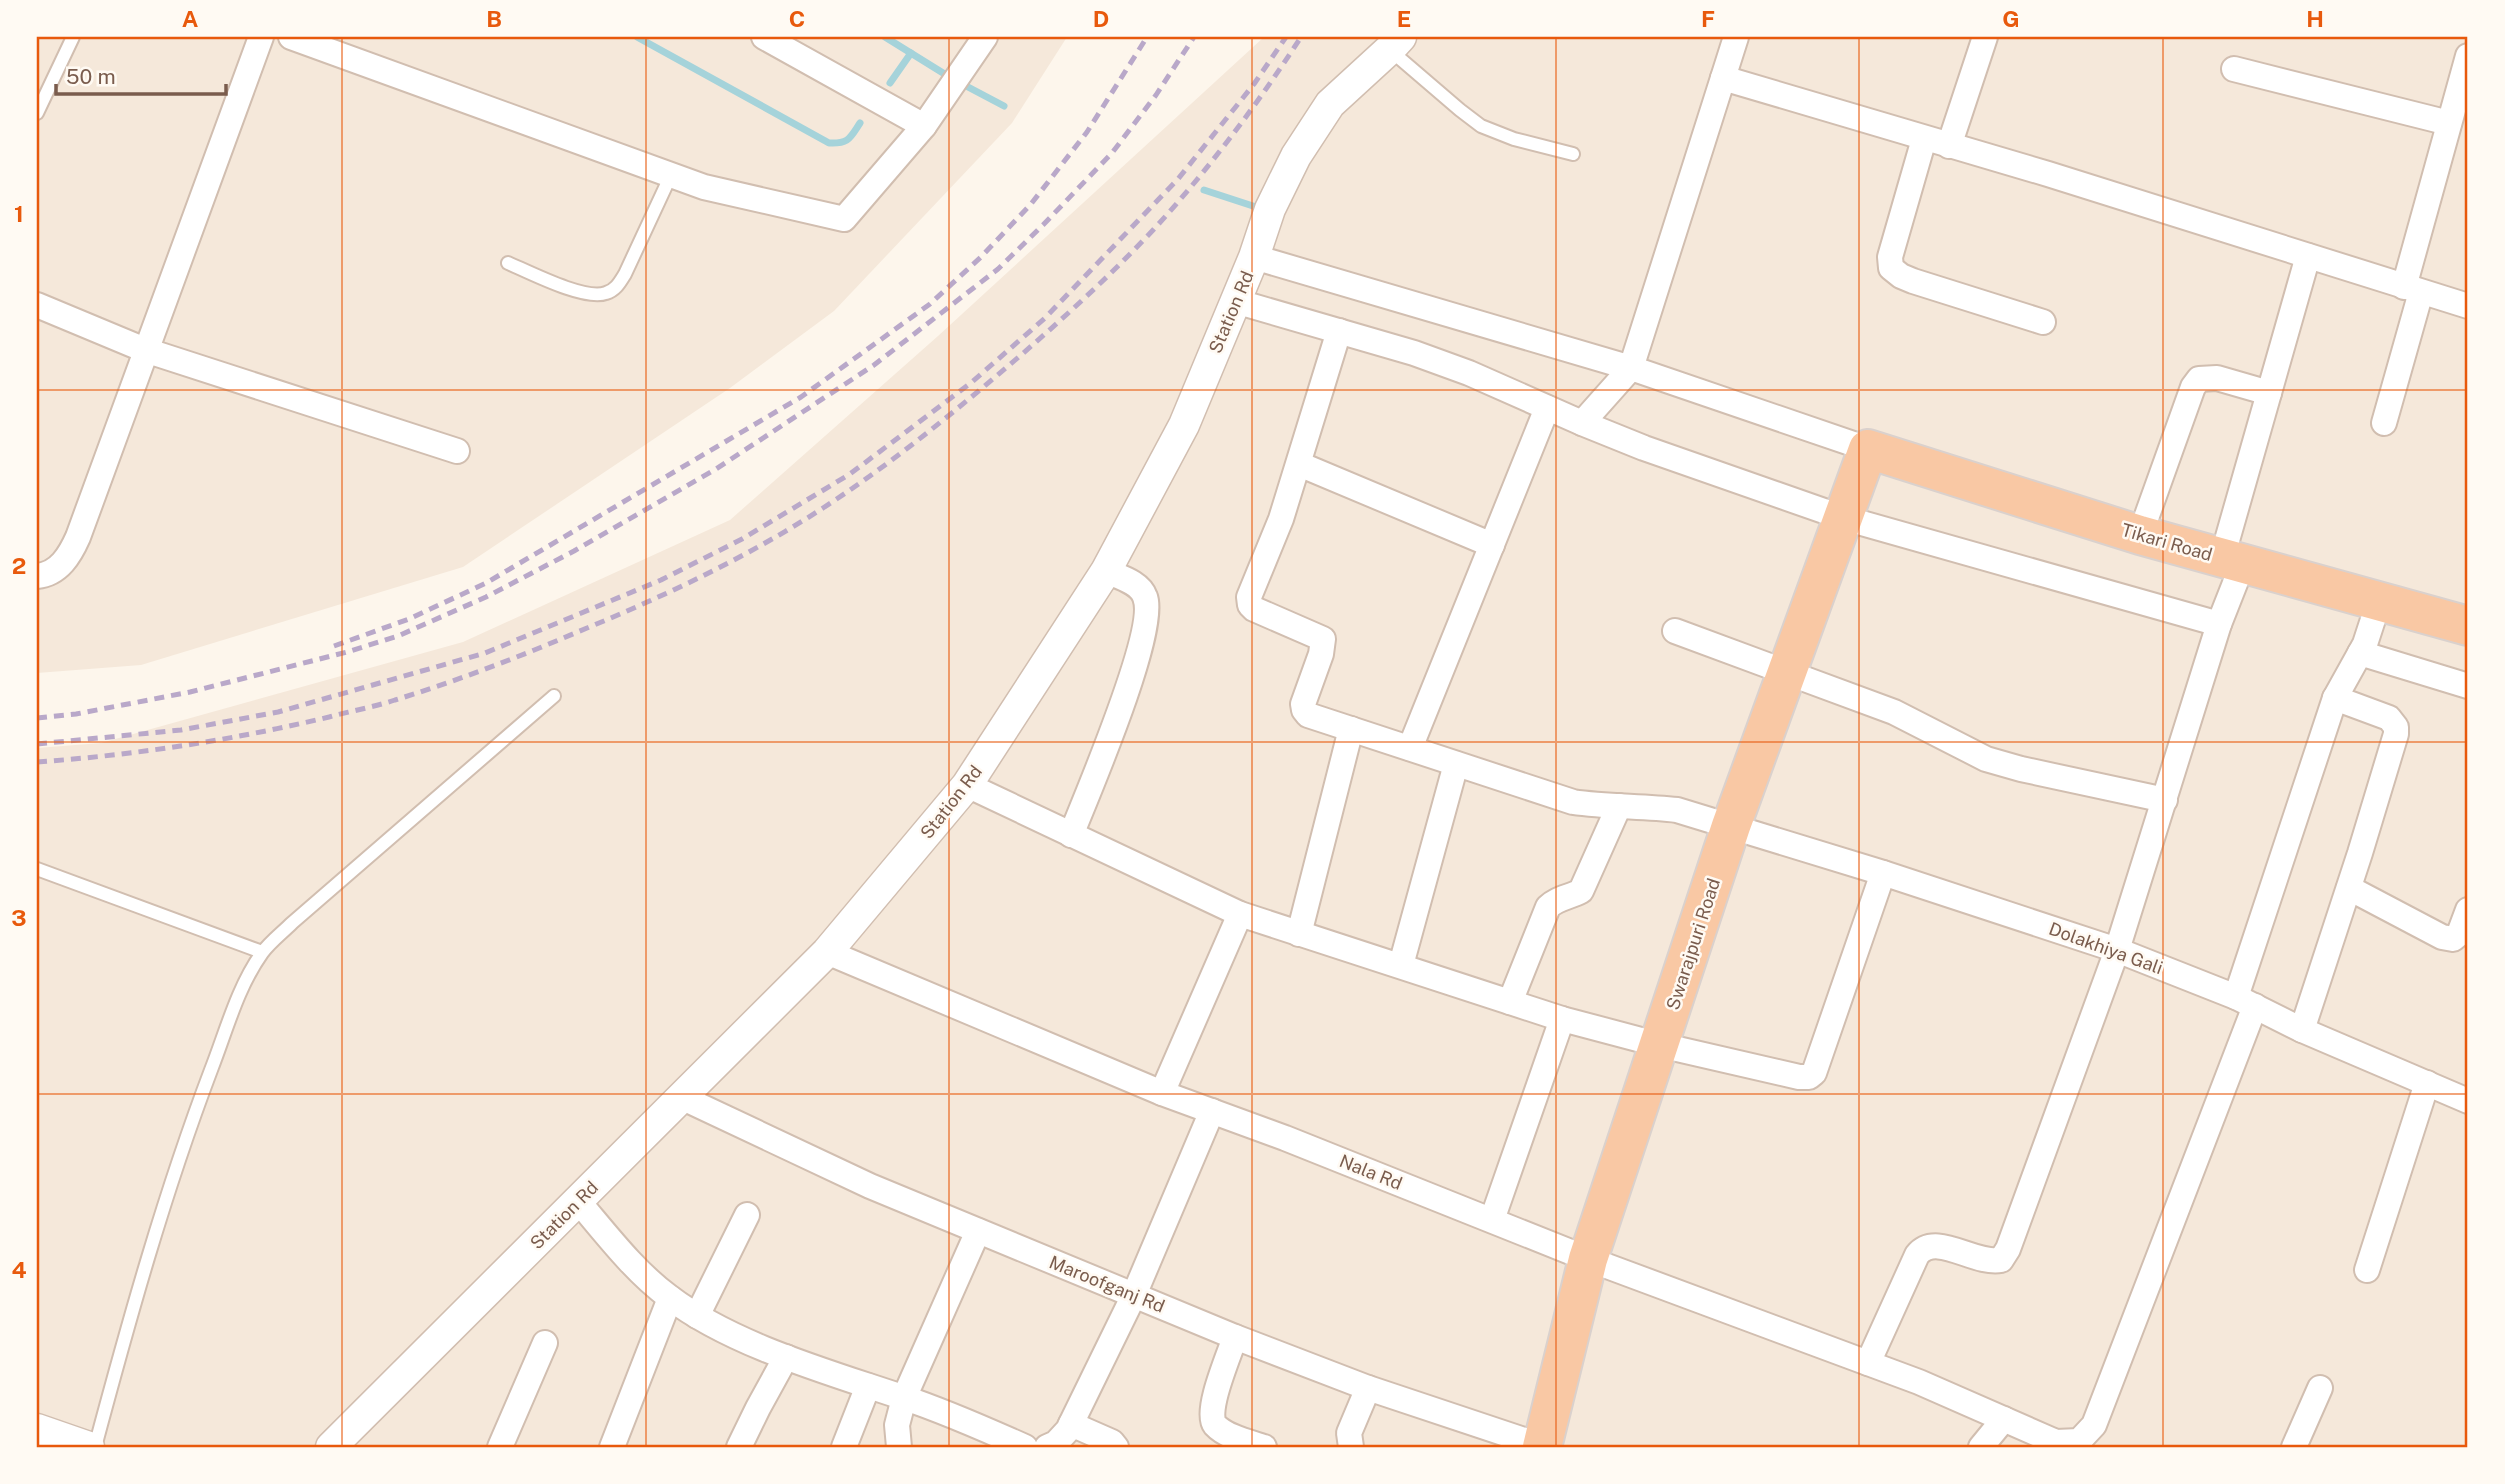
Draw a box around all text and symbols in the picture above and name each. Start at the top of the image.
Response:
text: A [182,5,199,32]
text: B [486,5,502,32]
text: C [789,5,805,32]
text: D [1093,5,1109,32]
text: E [1397,5,1411,32]
text: F [1701,5,1715,32]
text: G [2002,5,2020,32]
text: H [2306,5,2324,32]
scale bar [56,52,226,96]
text: 50 m [66,64,116,89]
text: 1 [14,200,24,227]
street label: Station Rd [1204,268,1258,356]
street label: Tikari Road [2119,519,2215,565]
text: 2 [12,552,26,579]
street label: Station Rd [916,761,986,843]
street label: Swarajpuri Road [1662,876,1724,1012]
text: 3 [11,904,27,931]
street label: Dolakhiya Gali [2046,918,2166,978]
street label: Nala Rd [1337,1150,1405,1194]
street label: Station Rd [526,1177,602,1253]
street label: Maroofganj Rd [1046,1251,1168,1317]
text: 4 [11,1256,27,1283]

